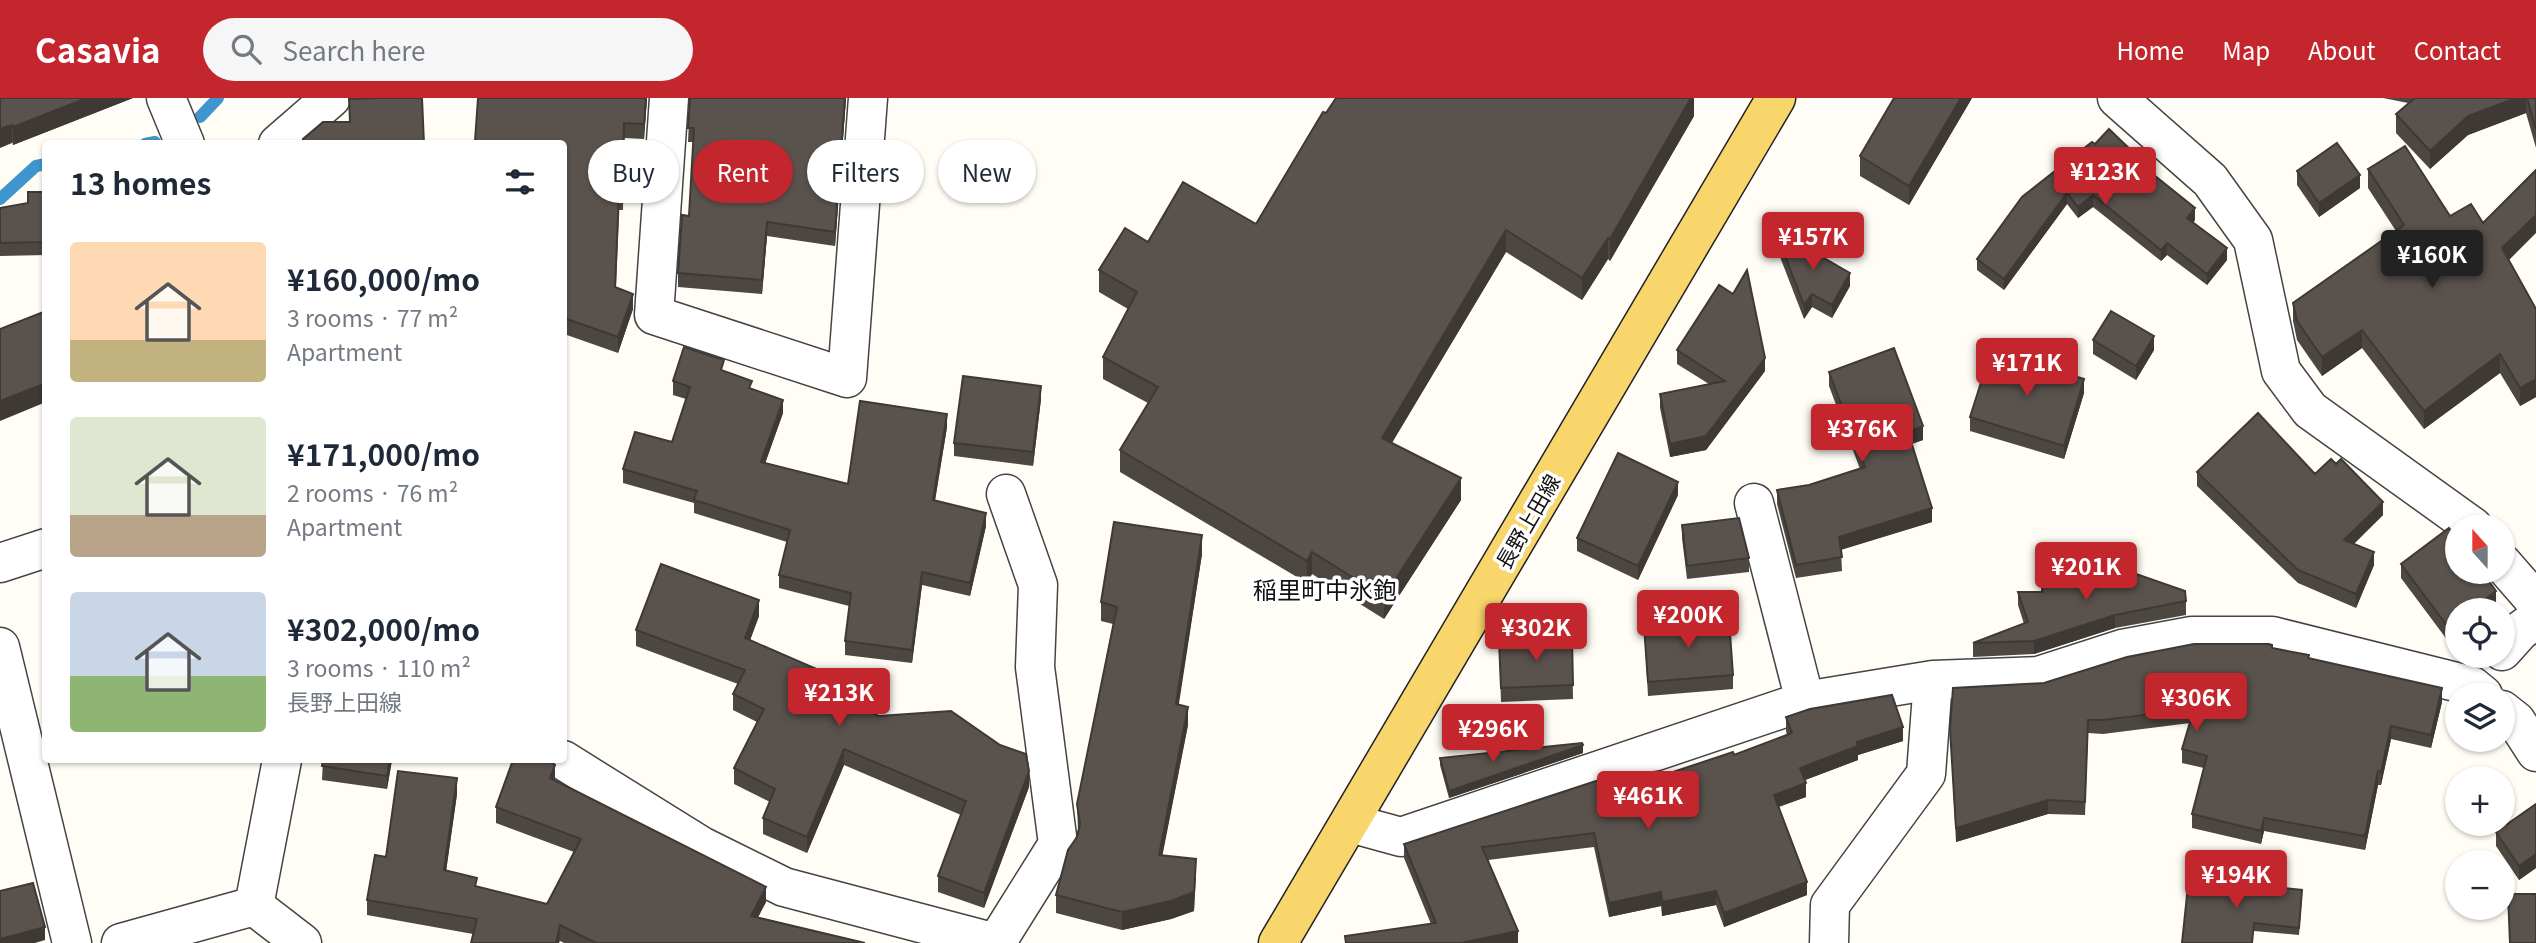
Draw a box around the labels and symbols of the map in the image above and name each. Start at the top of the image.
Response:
pin: ¥123K [2056,148,2154,207]
pin: ¥157K [1764,212,1862,272]
pin: ¥160K [2383,230,2481,290]
pin: ¥171K [1978,338,2076,398]
pin: ¥376K [1813,404,1911,464]
street label: 長野上田線 [1488,468,1566,574]
north arrow [2445,514,2515,584]
pin: ¥201K [2037,542,2135,602]
district label: 稲里町中氷鉋 [1253,571,1397,606]
pin: ¥200K [1639,590,1737,650]
pin: ¥302K [1487,603,1585,663]
pin: ¥213K [790,668,888,728]
pin: ¥306K [2147,674,2245,733]
pin: ¥296K [1444,704,1542,764]
pin: ¥461K [1599,772,1697,831]
pin: ¥194K [2187,850,2285,910]

